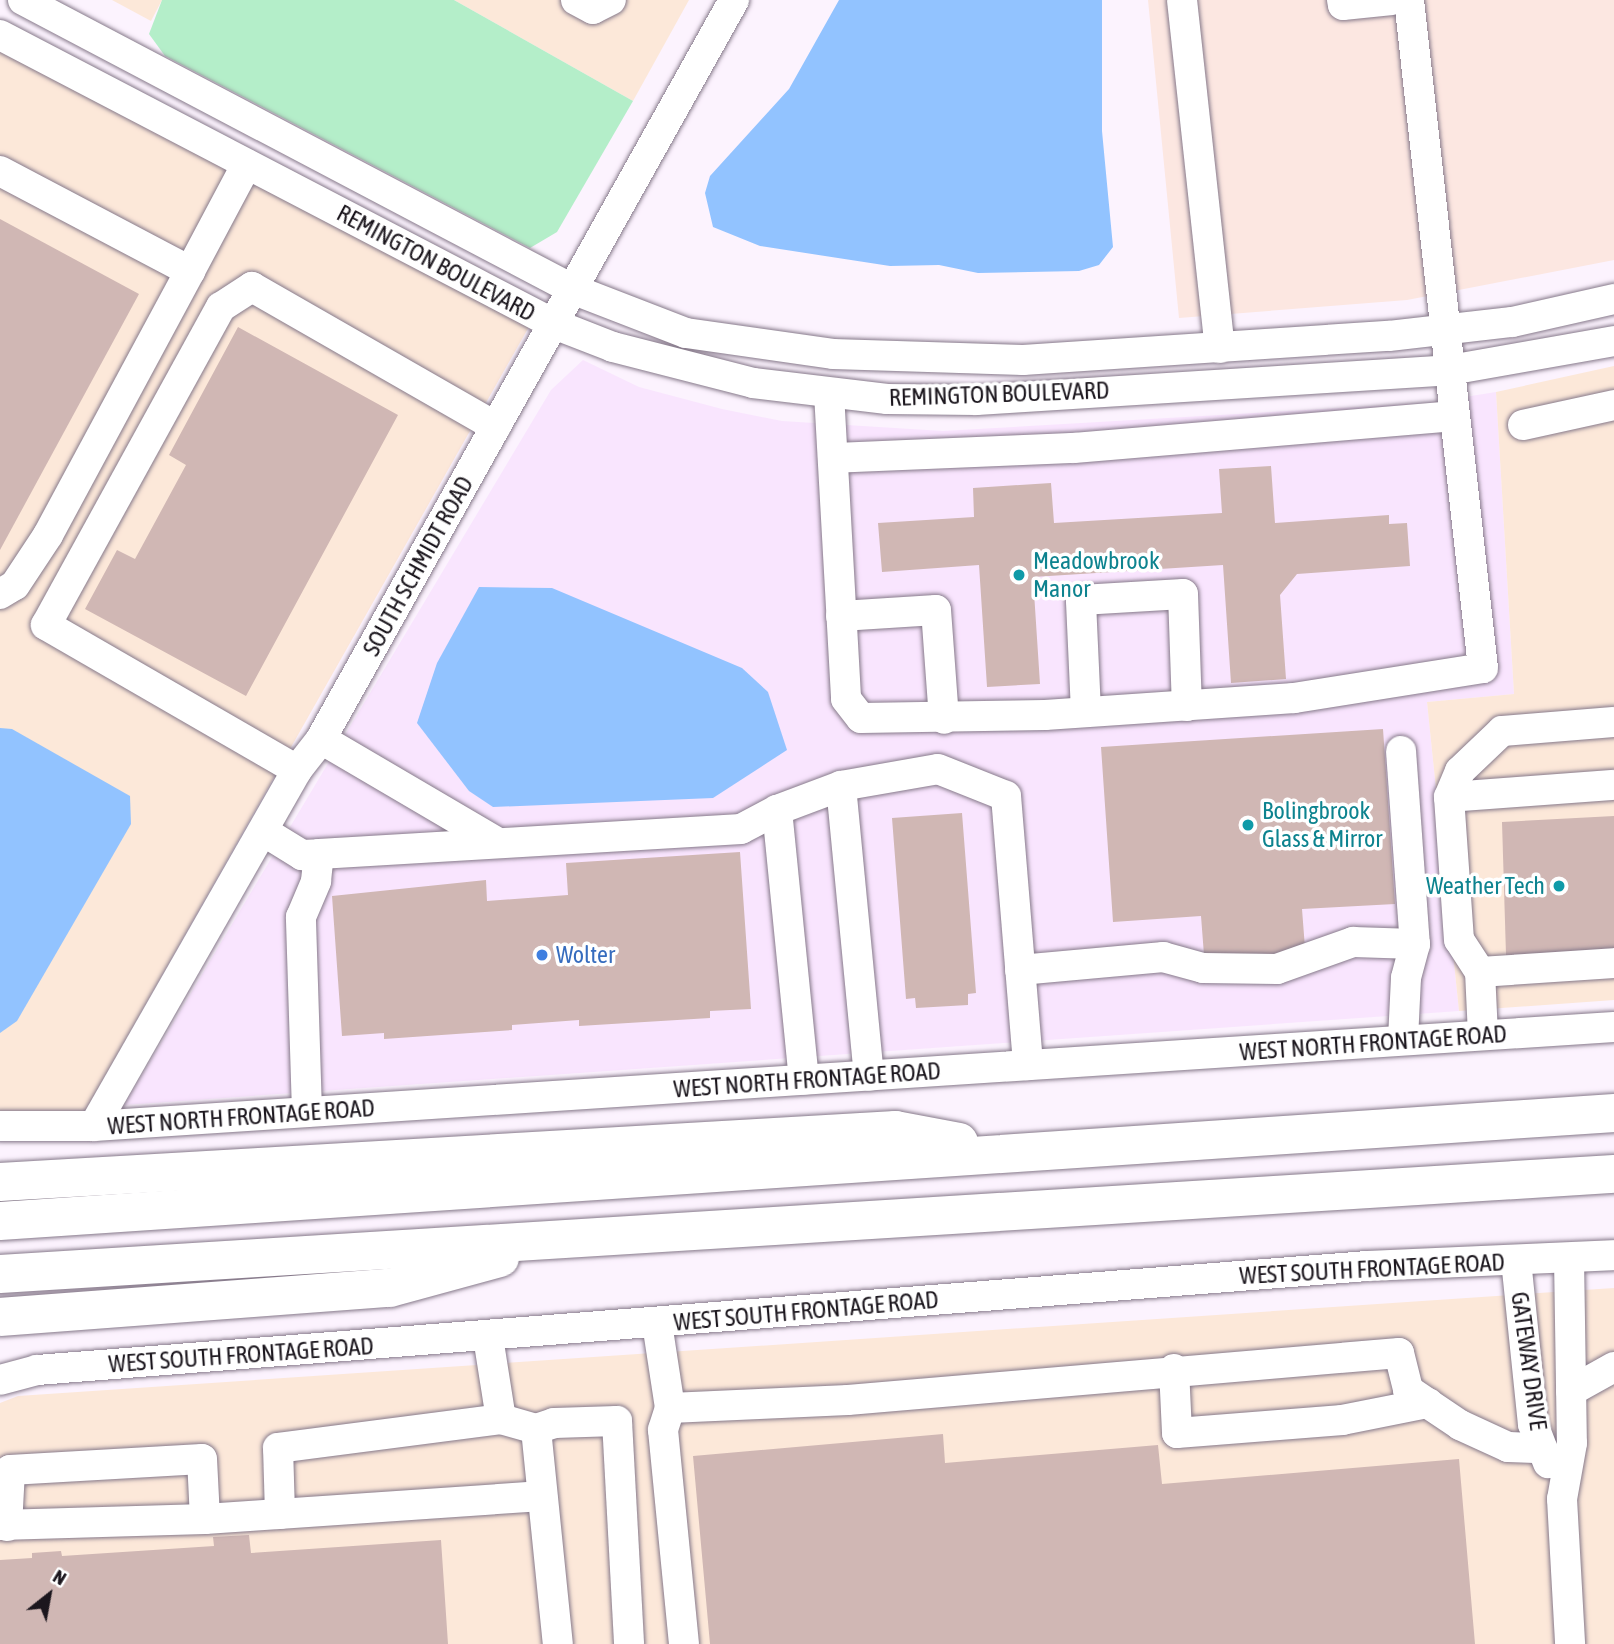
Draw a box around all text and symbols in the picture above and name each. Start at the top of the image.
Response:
street label: REMINGTON BOULEVARD [332,199,540,327]
street label: REMINGTON BOULEVARD [888,376,1110,412]
street label: SOUTH SCHMIDT ROAD [357,471,479,661]
place label: Meadowbrook Manor [1033,547,1159,603]
marker: Meadowbrook Manor [1011,567,1027,583]
place label: Bolingbrook Glass & Mirror [1262,797,1382,853]
marker: Bolingbrook Glass & Mirror [1240,817,1256,833]
place label: Weather Tech [1426,872,1545,900]
marker: Weather Tech [1551,878,1567,894]
place label: Wolter [556,941,615,969]
marker: Wolter [534,947,550,963]
street label: WEST NORTH FRONTAGE ROAD [1239,1019,1507,1067]
street label: WEST NORTH FRONTAGE ROAD [673,1056,941,1104]
street label: WEST NORTH FRONTAGE ROAD [107,1093,375,1141]
street label: WEST SOUTH FRONTAGE ROAD [1239,1248,1505,1290]
street label: WEST SOUTH FRONTAGE ROAD [672,1285,940,1337]
street label: GATEWAY DRIVE [1505,1290,1553,1432]
street label: WEST SOUTH FRONTAGE ROAD [107,1331,375,1379]
north arrow [14,1560,84,1630]
text: N [49,1565,70,1589]

